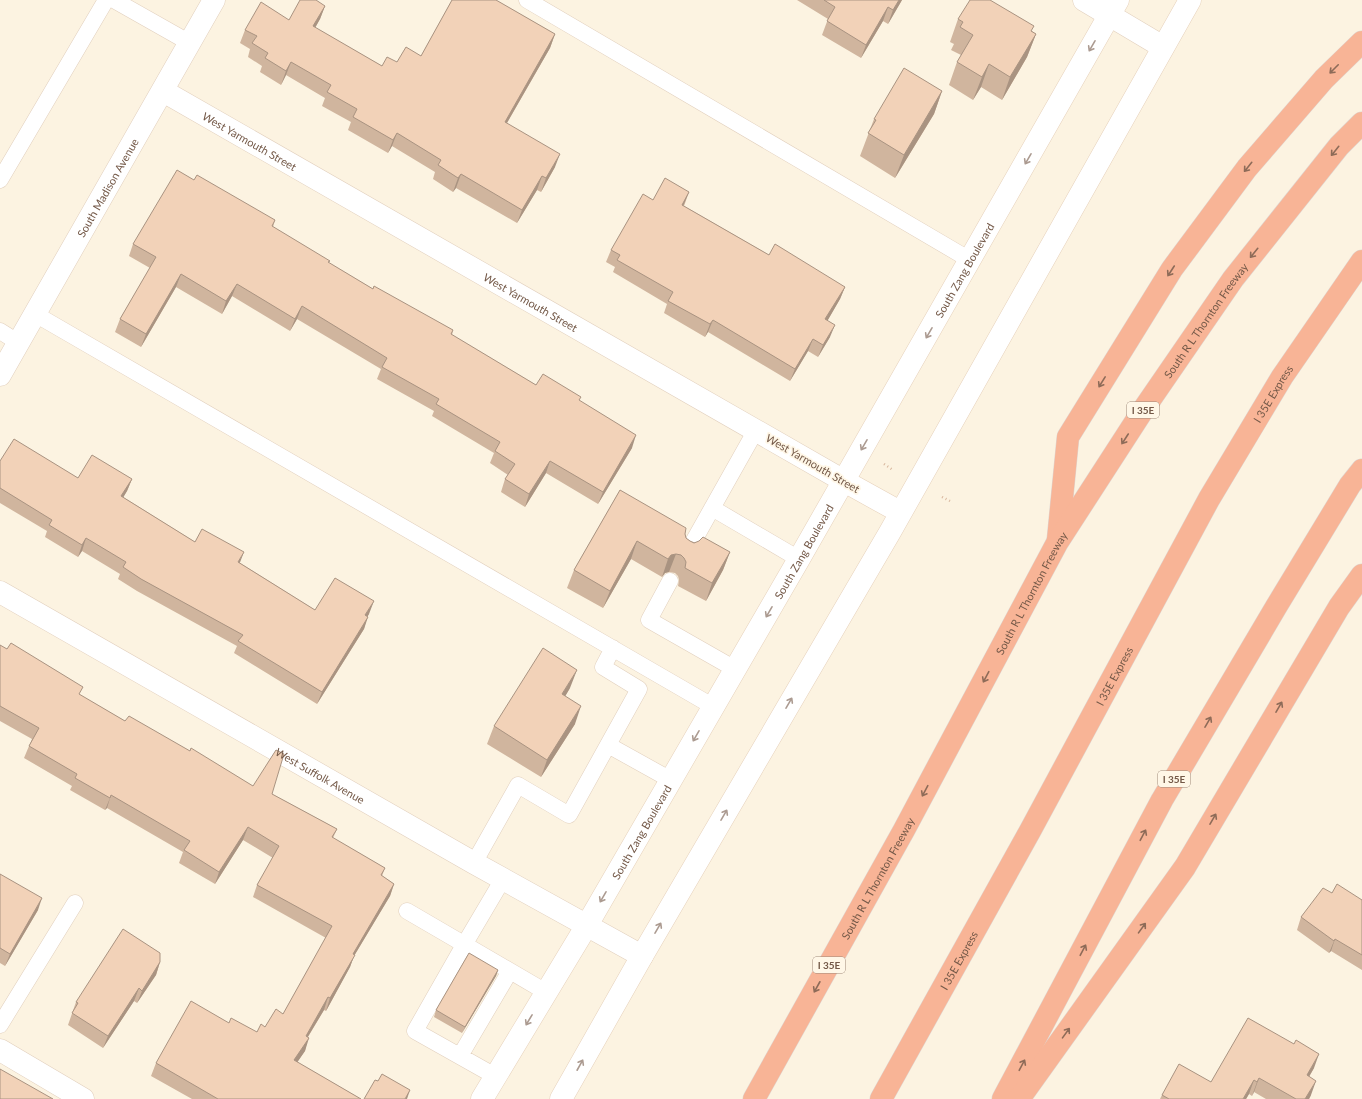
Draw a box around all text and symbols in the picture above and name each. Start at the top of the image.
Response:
one-way arrow [1088,40,1096,52]
one-way arrow [1329,64,1339,74]
street label: West Yarmouth Street [200,109,299,173]
street label: South Madison Avenue [74,136,140,239]
one-way arrow [1331,146,1340,157]
one-way arrow [1023,153,1031,165]
one-way arrow [1244,161,1253,172]
street label: South Zang Boulevard [932,220,996,320]
one-way arrow [1250,247,1259,258]
street label: South R L Thornton Freeway [1161,260,1250,380]
one-way arrow [1167,265,1175,276]
street label: West Yarmouth Street [482,270,580,334]
one-way arrow [924,327,932,339]
street label: I 35E Express [1250,362,1295,425]
one-way arrow [1098,376,1106,388]
road number: I 35E [1127,402,1159,418]
street label: West Yarmouth Street [764,431,862,495]
one-way arrow [1121,433,1129,444]
one-way arrow [860,439,867,451]
street label: South Zang Boulevard [771,502,835,601]
street label: South R L Thornton Freeway [992,529,1069,656]
one-way arrow [764,606,772,618]
street label: I 35E Express [1093,644,1135,707]
one-way arrow [982,670,989,682]
one-way arrow [786,697,794,709]
one-way arrow [1276,701,1284,713]
one-way arrow [1204,716,1212,728]
one-way arrow [692,730,700,742]
street label: West Suffolk Avenue [273,745,367,806]
road number: I 35E [1158,771,1190,787]
street label: South Zang Boulevard [609,782,673,881]
one-way arrow [921,785,928,797]
one-way arrow [720,809,728,821]
one-way arrow [1210,813,1218,825]
street label: South R L Thornton Freeway [838,815,916,941]
one-way arrow [1140,829,1148,841]
one-way arrow [598,891,606,903]
one-way arrow [654,922,662,934]
one-way arrow [1138,922,1146,933]
street label: I 35E Express [937,928,980,992]
one-way arrow [1079,944,1087,956]
road number: I 35E [813,957,845,973]
one-way arrow [812,980,820,992]
one-way arrow [524,1014,532,1026]
one-way arrow [1062,1028,1070,1039]
one-way arrow [577,1059,584,1071]
one-way arrow [1018,1059,1026,1071]

